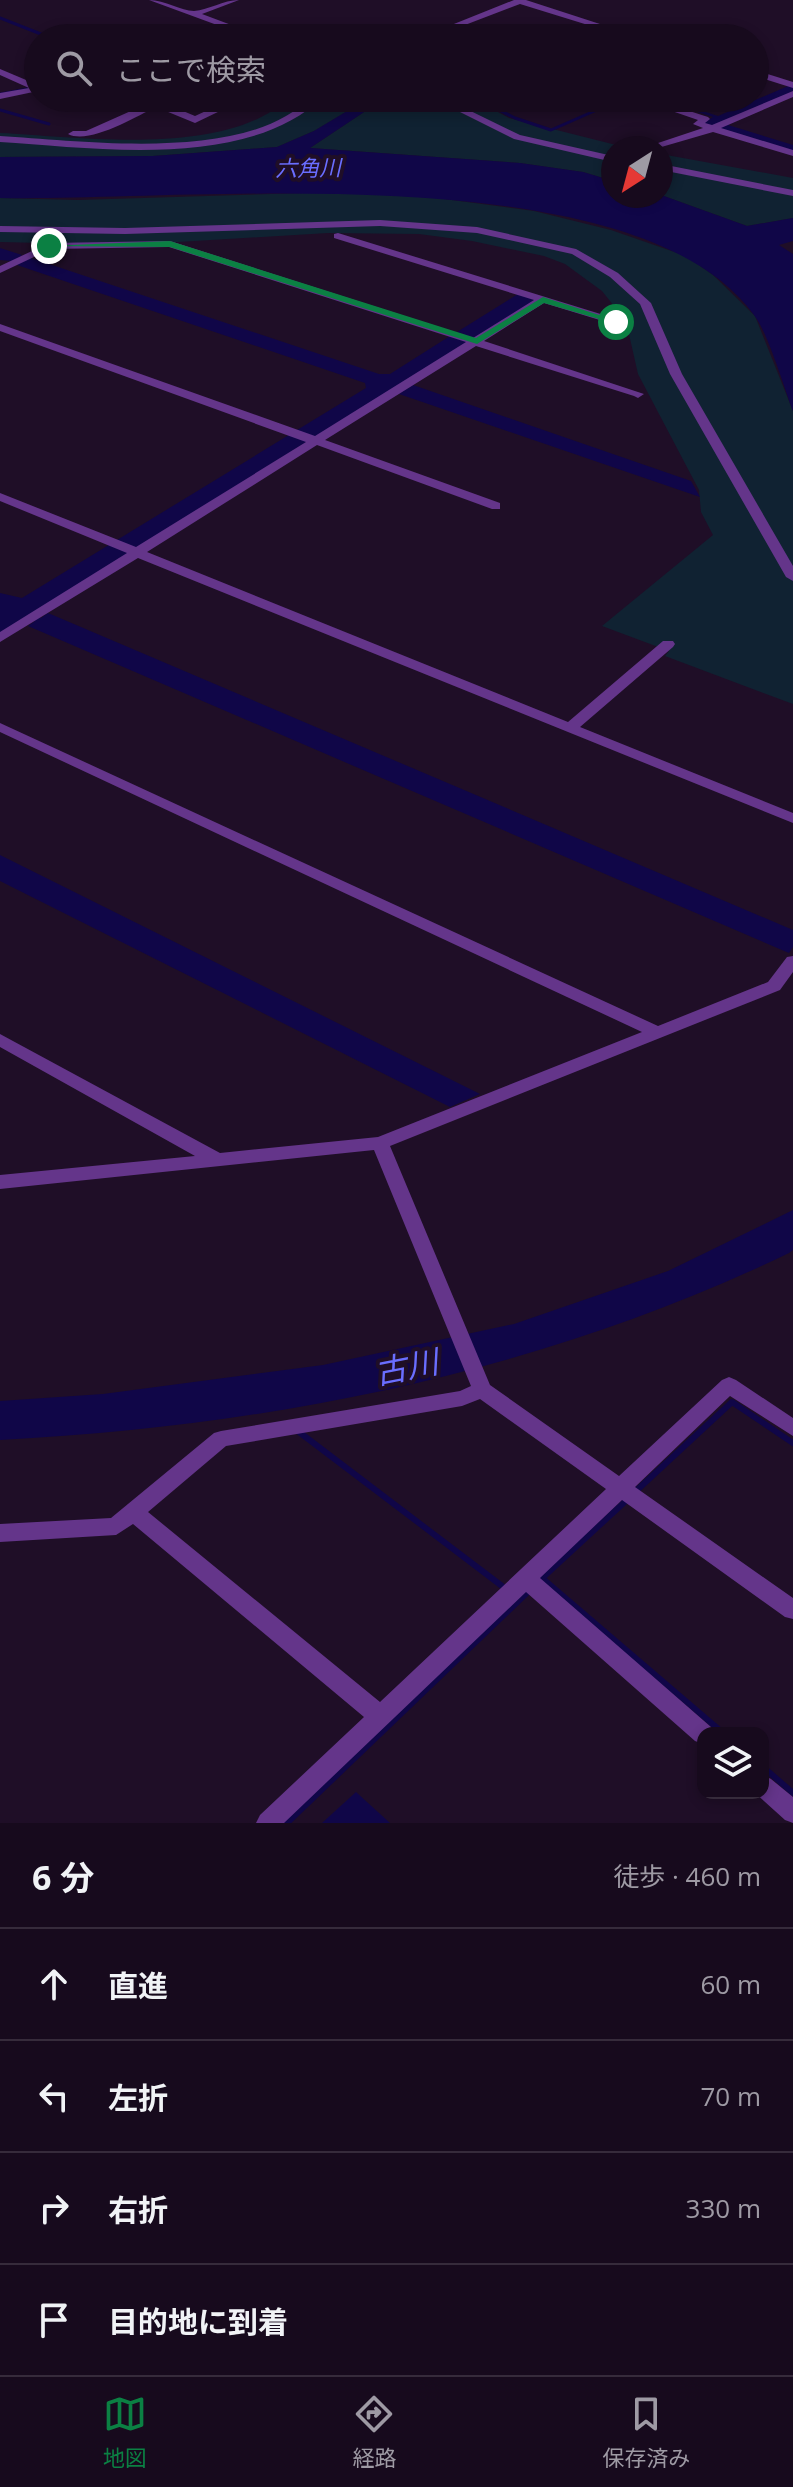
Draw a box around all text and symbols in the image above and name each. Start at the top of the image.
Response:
search box [24,24,769,112]
icon: search [52,46,96,90]
text: ここで検索 [116,49,266,90]
north arrow [601,136,673,208]
water label: 六角川 [275,151,343,183]
route end [31,228,67,264]
route start [598,304,634,340]
water label: 古川 [370,1338,444,1393]
map controls [697,1727,769,1799]
button: layers [697,1727,769,1799]
text: 6 分 [32,1854,94,1900]
text: 徒歩 · 460 m [613,1858,761,1894]
icon: ahead [32,1962,76,2006]
text: 直進 [108,1965,168,2006]
text: 60 m [700,1966,761,2002]
icon: left [32,2074,76,2118]
text: 左折 [108,2077,168,2118]
text: 70 m [700,2078,761,2114]
icon: right [32,2186,76,2230]
text: 右折 [108,2189,168,2230]
text: 330 m [686,2190,761,2226]
icon: arrive [32,2298,76,2342]
text: 目的地に到着 [108,2301,288,2342]
tab: 地図 [103,2392,147,2472]
tab: 経路 [352,2392,396,2472]
tab: 保存済み [602,2392,690,2472]

